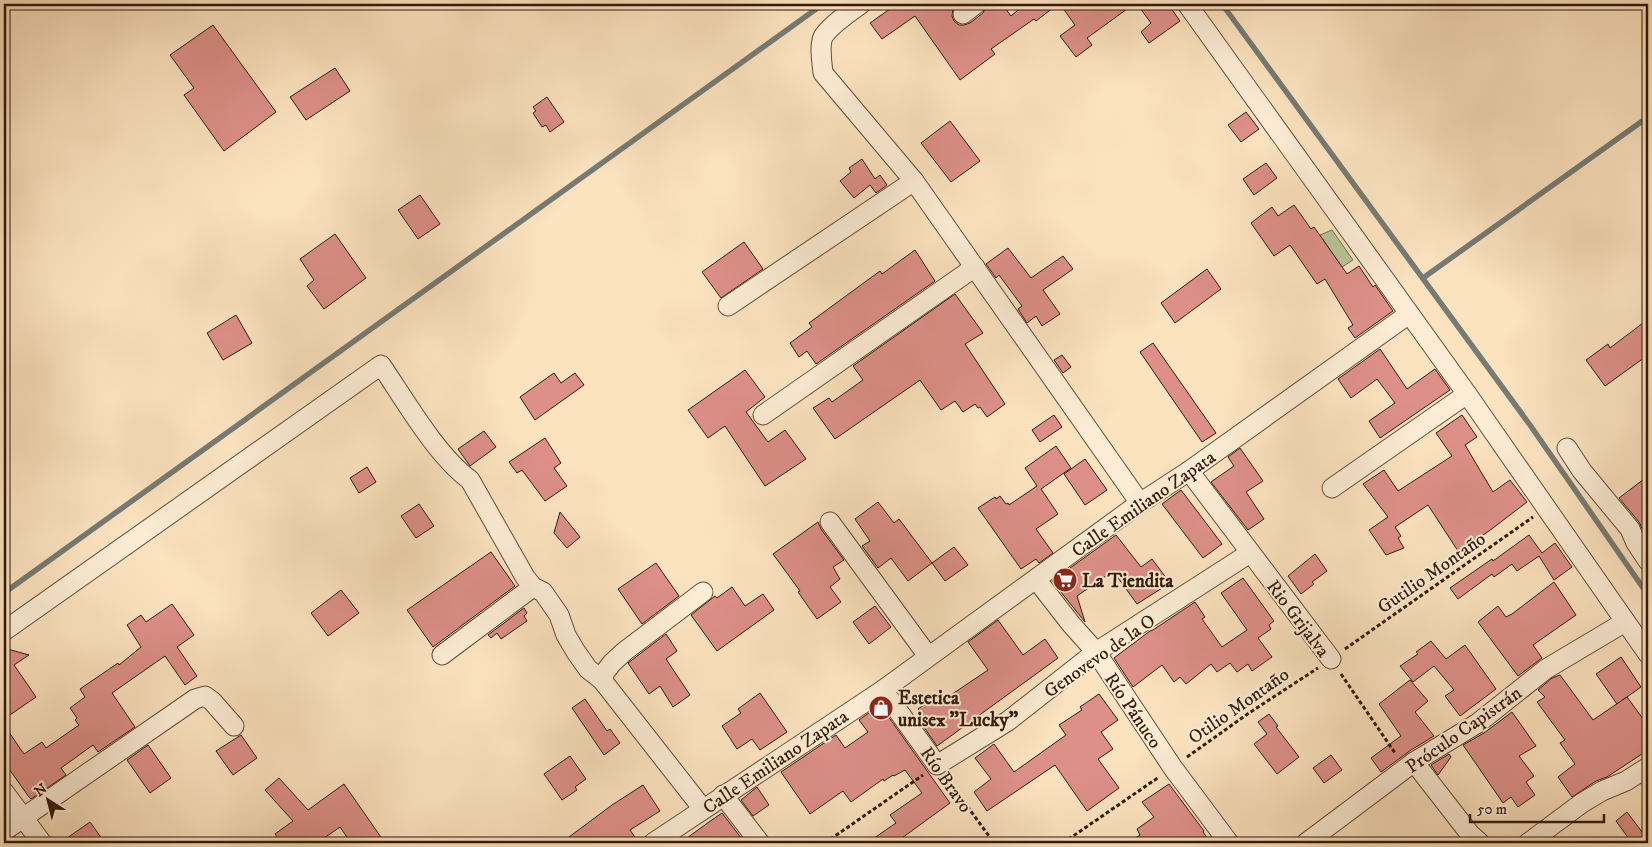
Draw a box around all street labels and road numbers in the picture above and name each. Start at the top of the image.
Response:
street label: Calle Emiliano Zapata [1067,446,1220,563]
street label: Gutilio Montaño [1373,527,1490,619]
street label: Rio Grijalva [1261,576,1334,662]
street label: Genovevo de la O [1040,609,1160,703]
street label: Otilio Montaño [1184,663,1294,749]
street label: Río Pánuco [1099,669,1166,753]
street label: Próculo Capistrán [1401,682,1526,779]
street label: Calle Emiliano Zapata [699,705,853,819]
street label: Río Bravo [915,742,977,817]

